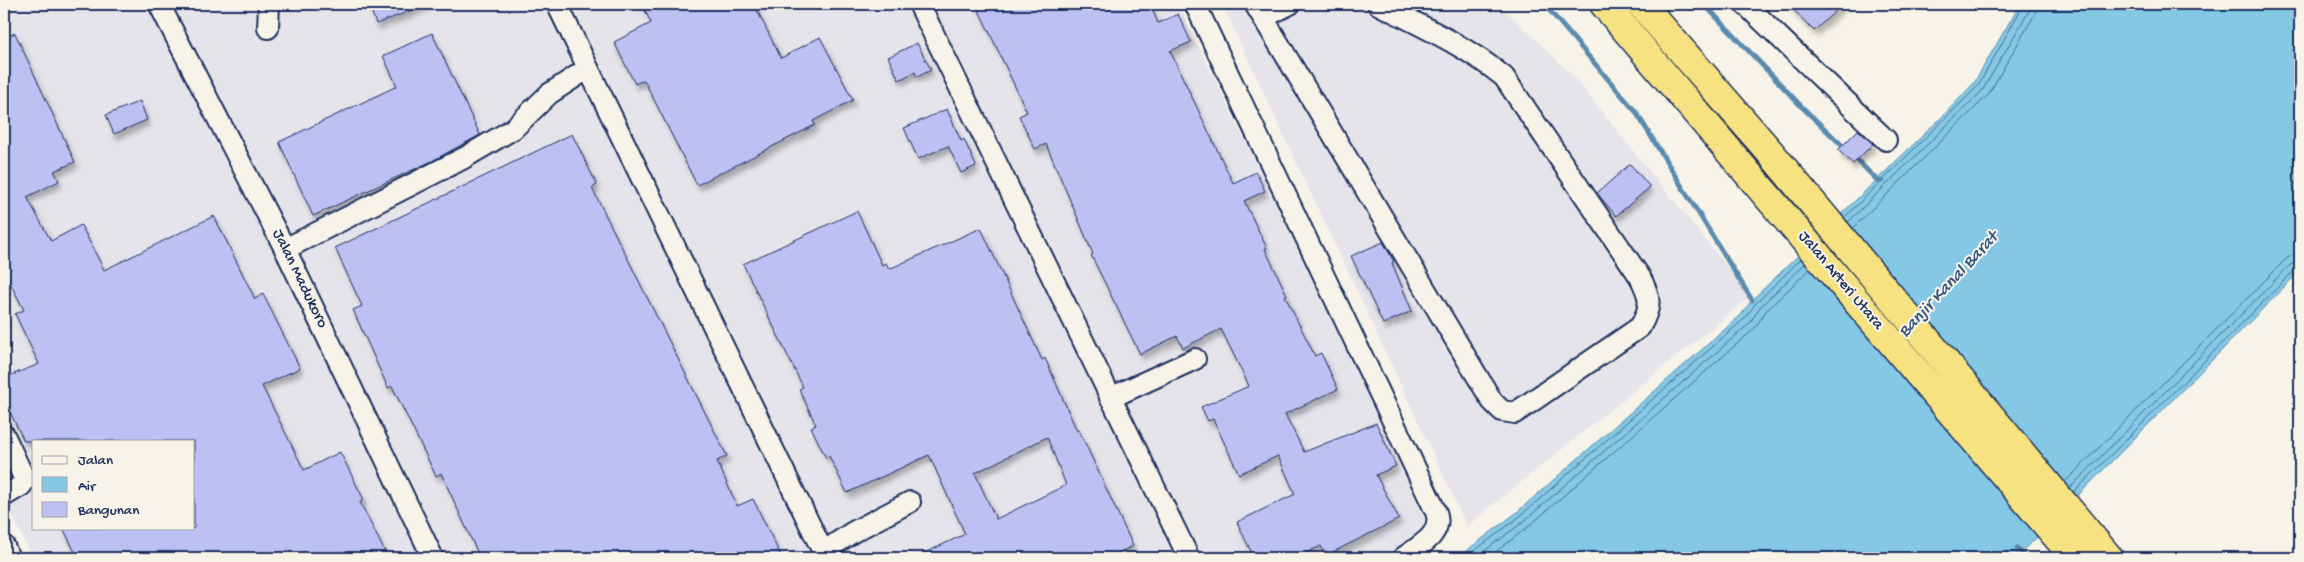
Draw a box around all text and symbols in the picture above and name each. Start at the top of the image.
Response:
water label: Banjir Kanal Barat [1895,225,2006,342]
street label: Jalan Madukoro [267,227,331,331]
street label: Jalan Arteri Utara [1793,228,1888,335]
legend [32,440,195,530]
text: Jalan [78,452,113,470]
text: Air [78,478,97,496]
text: Bangunan [77,502,139,520]

